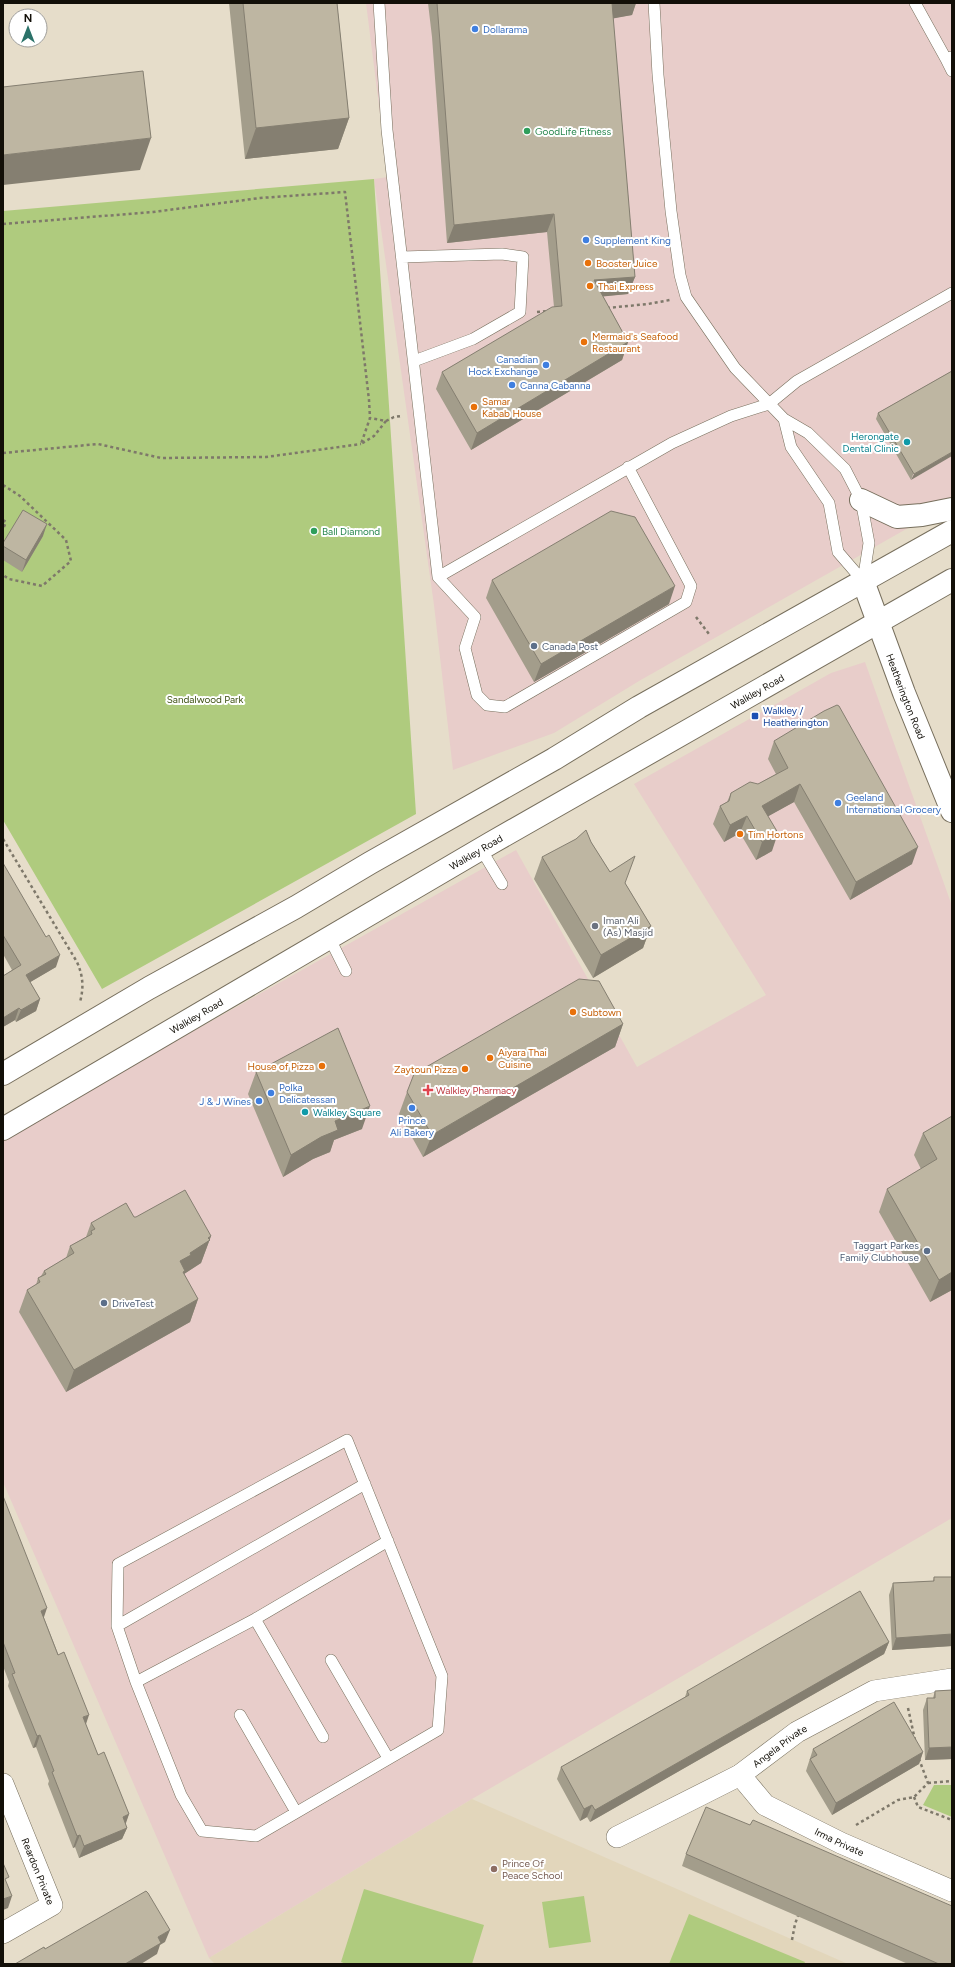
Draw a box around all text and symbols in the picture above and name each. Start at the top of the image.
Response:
north arrow [8,8,48,48]
text: N [24,12,32,25]
place label: Dollarama [483,23,527,36]
marker: Dollarama [470,24,480,34]
place label: GoodLife Fitness [535,125,611,138]
marker: GoodLife Fitness [522,126,532,136]
place label: Supplement King [594,234,671,247]
marker: Supplement King [581,235,591,245]
place label: Booster Juice [596,257,658,270]
marker: Booster Juice [583,258,593,268]
place label: Thai Express [598,280,654,293]
marker: Thai Express [585,281,595,291]
place label: Mermaid's Seafood Restaurant [592,330,678,355]
marker: Mermaid's Seafood Restaurant [579,337,589,347]
place label: Canadian Hock Exchange [468,353,539,378]
marker: Canadian Hock Exchange [541,360,551,370]
place label: Canna Cabanna [520,379,591,392]
marker: Canna Cabanna [507,380,517,390]
place label: Samar Kabab House [482,395,542,420]
marker: Samar Kabab House [469,402,479,412]
place label: Herongate Dental Clinic [843,430,900,455]
marker: Herongate Dental Clinic [902,437,912,447]
place label: Ball Diamond [322,525,380,538]
marker: Ball Diamond [309,526,319,536]
place label: Canada Post [542,640,599,653]
marker: Canada Post [529,641,539,651]
street label: Heatherington Road [883,652,928,741]
street label: Walkley Road [728,671,787,712]
park label: Sandalwood Park [167,693,243,706]
place label: Walkley / Heatherington [763,704,829,729]
marker: Walkley / Heatherington [750,711,760,721]
place label: Geeland International Grocery [846,791,942,816]
marker: Geeland International Grocery [833,798,843,808]
place label: Tim Hortons [748,828,804,841]
marker: Tim Hortons [735,829,745,839]
street label: Walkley Road [447,832,505,873]
place label: Iman Ali (As) Masjid [603,914,653,939]
marker: Iman Ali (As) Masjid [590,921,600,931]
street label: Walkley Road [167,995,226,1037]
place label: Subtown [581,1006,622,1019]
marker: Subtown [568,1007,578,1017]
place label: Aiyara Thai Cuisine [498,1046,547,1071]
marker: Aiyara Thai Cuisine [485,1053,495,1063]
place label: House of Pizza [248,1060,314,1073]
marker: House of Pizza [317,1061,327,1071]
place label: Zaytoun Pizza [394,1063,457,1076]
marker: Zaytoun Pizza [460,1064,470,1074]
place label: Polka Delicatessan [279,1081,336,1106]
place label: Walkley Pharmacy [436,1084,517,1097]
marker: Walkley Pharmacy [423,1085,433,1095]
marker: Polka Delicatessan [266,1088,276,1098]
place label: J & J Wines [199,1095,251,1108]
marker: J & J Wines [254,1096,264,1106]
marker: Prince Ali Bakery [407,1103,417,1113]
place label: Walkley Square [313,1106,382,1119]
marker: Walkley Square [300,1107,310,1117]
place label: Prince Ali Bakery [390,1114,435,1139]
place label: Taggart Parkes Family Clubhouse [840,1239,920,1264]
marker: Taggart Parkes Family Clubhouse [922,1246,932,1256]
place label: DriveTest [112,1297,154,1310]
marker: DriveTest [99,1298,109,1308]
street label: Angela Private [750,1722,810,1770]
street label: Irma Private [812,1825,866,1859]
street label: Reardon Private [18,1836,57,1907]
place label: Prince Of Peace School [502,1857,563,1882]
marker: Prince Of Peace School [489,1864,499,1874]

